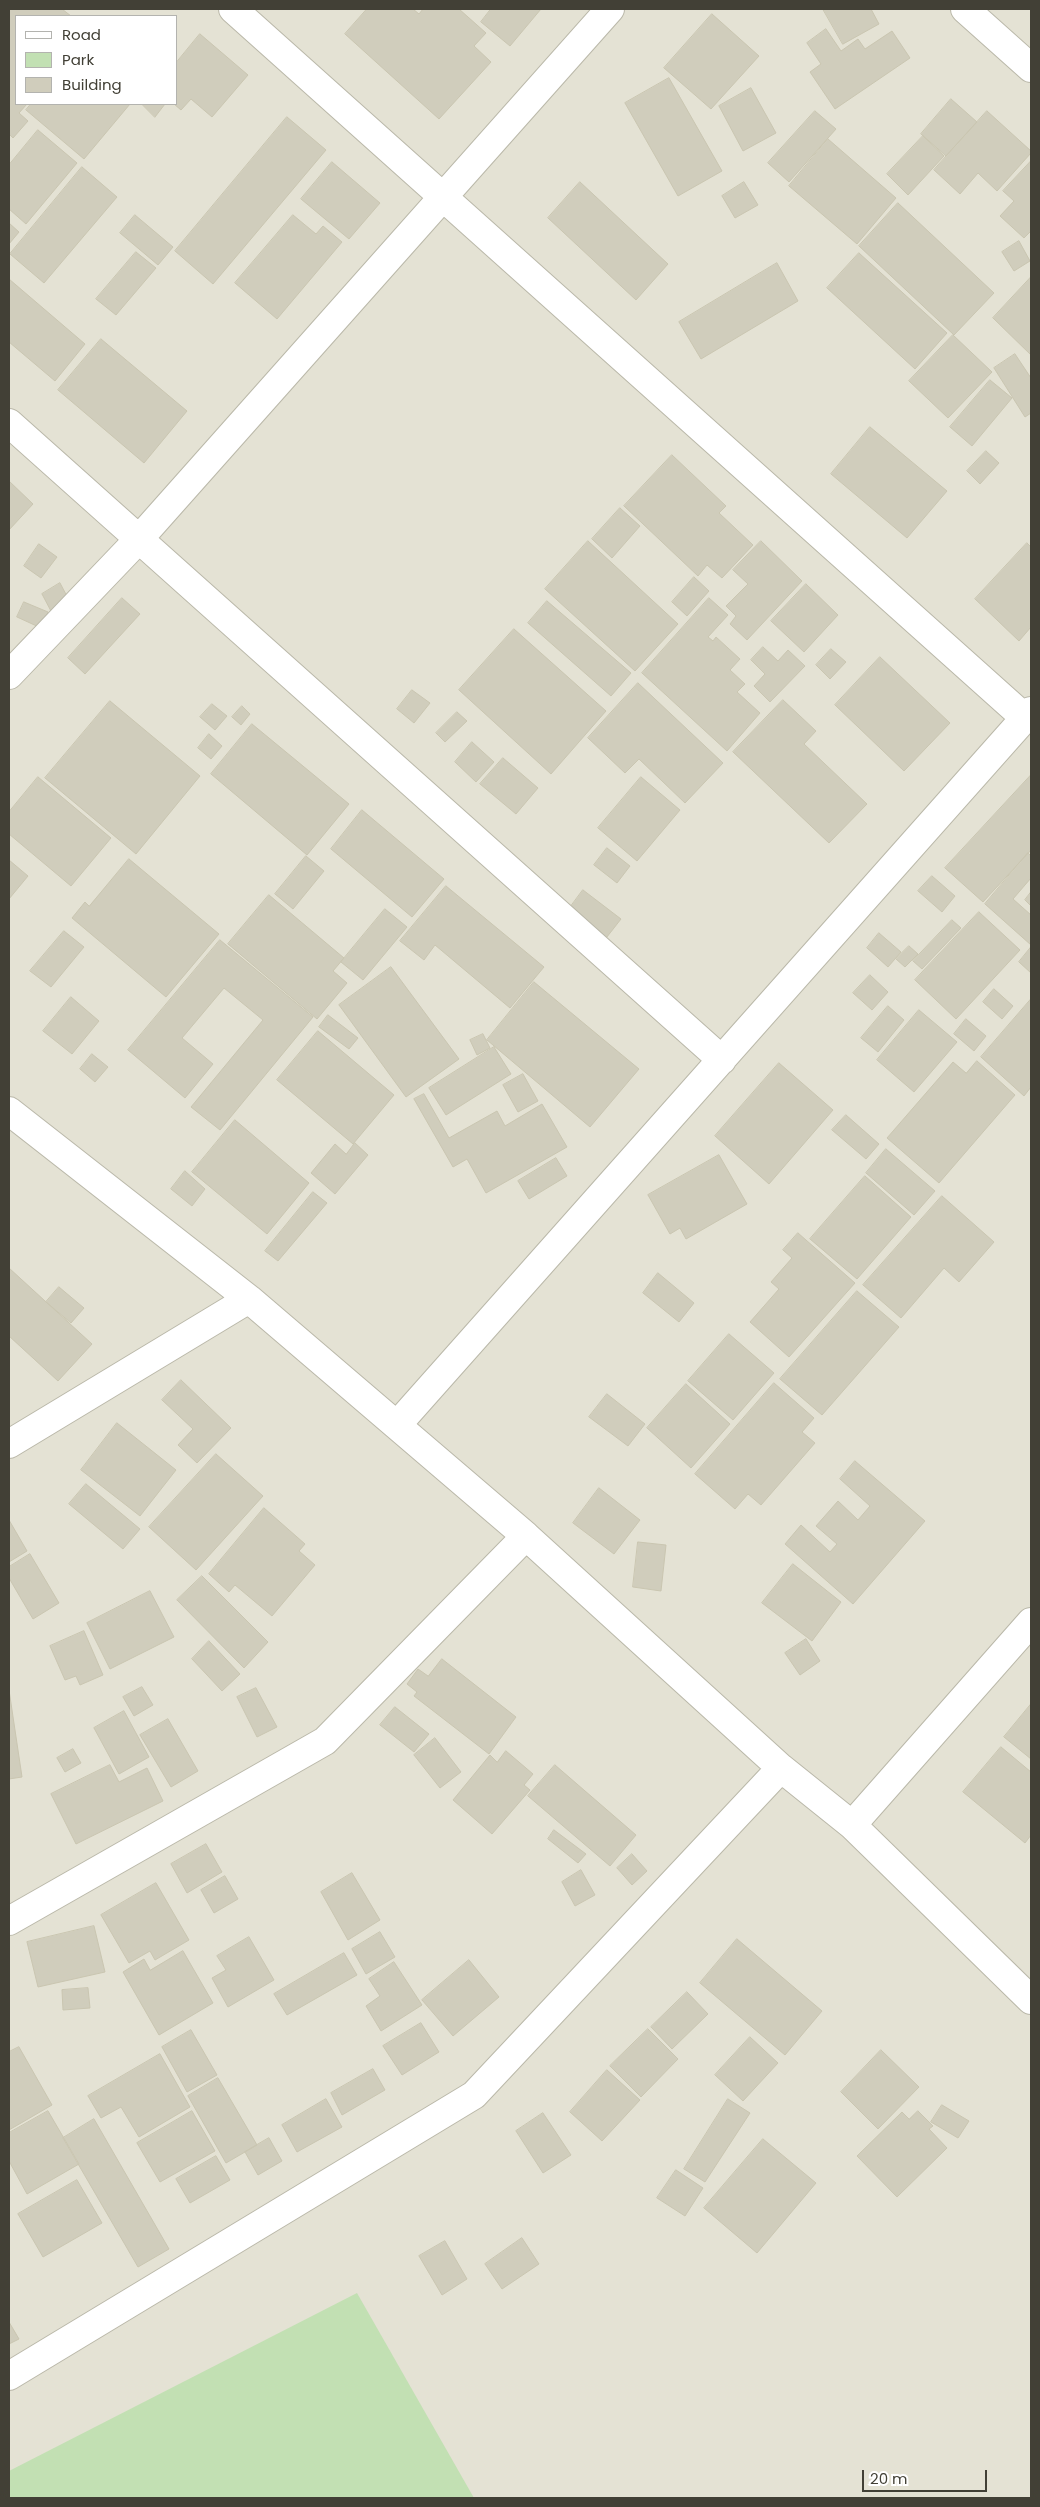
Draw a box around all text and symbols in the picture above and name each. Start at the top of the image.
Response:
legend [15,15,178,105]
text: Road [62,24,101,45]
text: Park [62,49,94,70]
text: Building [62,74,122,95]
scale bar [865,2460,990,2492]
text: 20 m [870,2468,908,2489]

